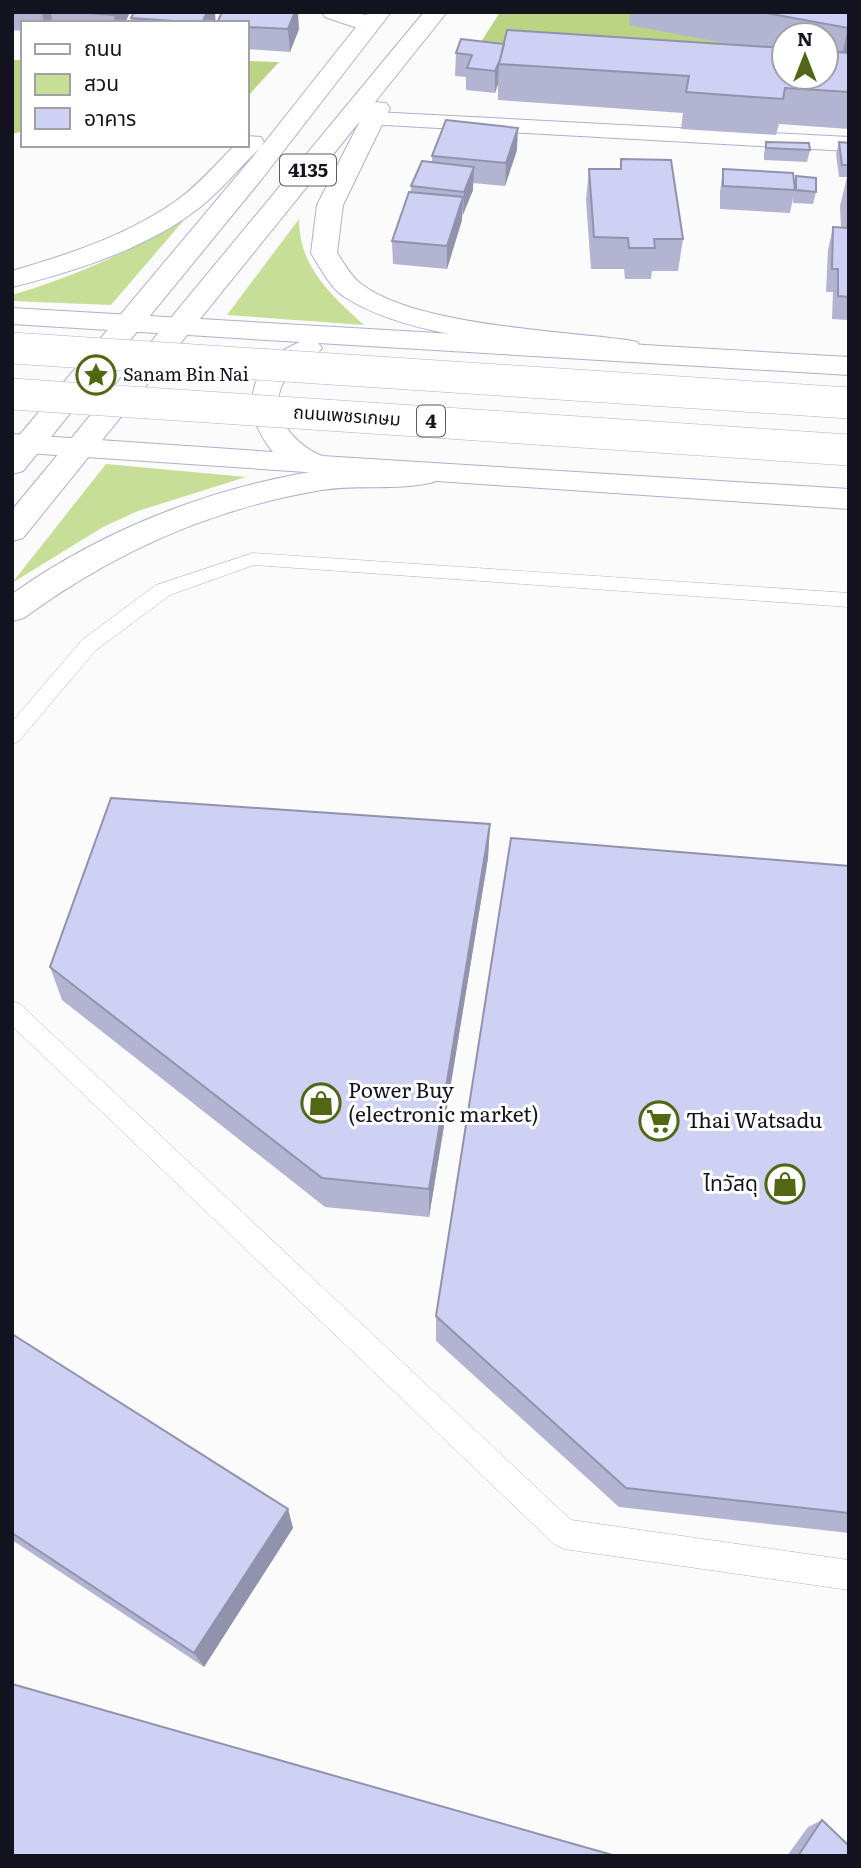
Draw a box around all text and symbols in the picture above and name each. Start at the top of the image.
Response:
legend [21,21,248,147]
north arrow [770,21,840,91]
text: N [797,24,813,52]
text: ถนน [84,31,122,62]
text: สวน [84,66,119,97]
text: อาคาร [84,101,136,132]
road number: 4135 [280,154,336,186]
place icon: Sanam Bin Nai [75,354,117,396]
place label: Sanam Bin Nai [123,360,249,387]
street label: ถนนเพชรเกษม [292,397,402,432]
road number: 4 [417,406,445,436]
place label: Power Buy (electronic market) [348,1073,539,1128]
shop icon: Power Buy (electronic market) [300,1082,342,1124]
supermarket icon: Thai Watsadu [638,1100,680,1142]
place label: Thai Watsadu [686,1103,822,1134]
shop icon: ไทวัสดุ [764,1163,806,1205]
place label: ไทวัสดุ [703,1166,758,1197]

